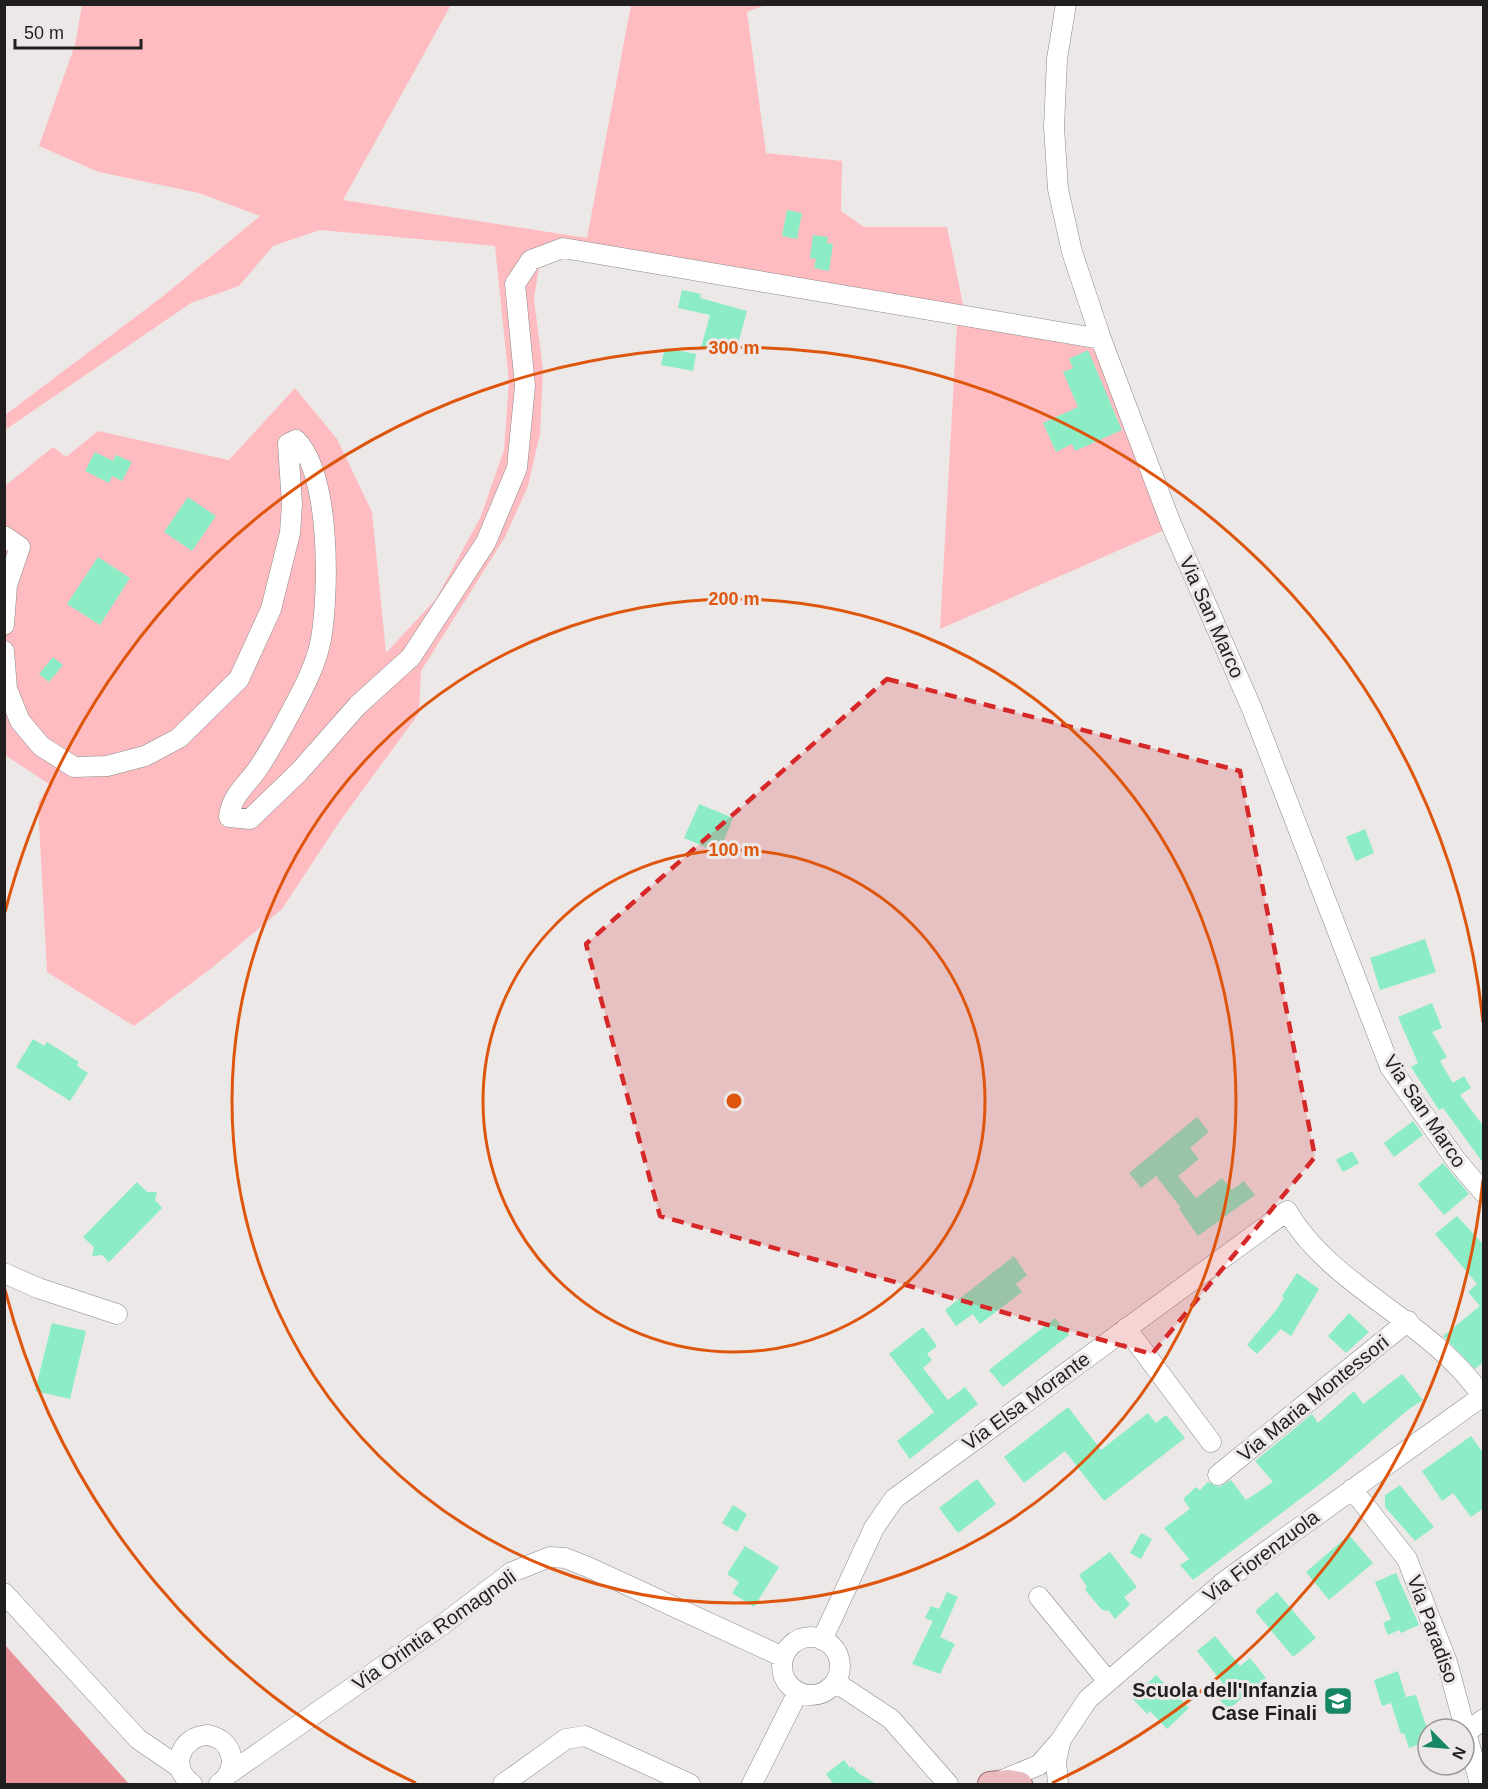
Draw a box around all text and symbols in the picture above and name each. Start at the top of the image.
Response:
scale bar [15,12,141,50]
text: 50 m [24,23,64,43]
text: 300 m [708,338,760,358]
street label: Via San Marco [1175,553,1249,681]
text: 200 m [708,589,760,609]
text: 100 m [708,840,760,860]
street label: Via San Marco [1379,1051,1471,1171]
centre of rings [724,1091,744,1111]
street label: Via Maria Montessori [1233,1330,1393,1466]
street label: Via Elsa Morante [958,1347,1094,1455]
street label: Via Fiorenzuola [1199,1505,1324,1606]
street label: Via Orintia Romagnoli [348,1565,520,1695]
street label: Via Paradiso [1403,1572,1463,1686]
place label: Scuola dell'Infanzia Case Finali [1132,1679,1318,1724]
school or university icon: Scuola dell'Infanzia Case Finali [1322,1685,1354,1717]
north arrow [1416,1717,1476,1777]
text: N [1449,1744,1469,1762]

